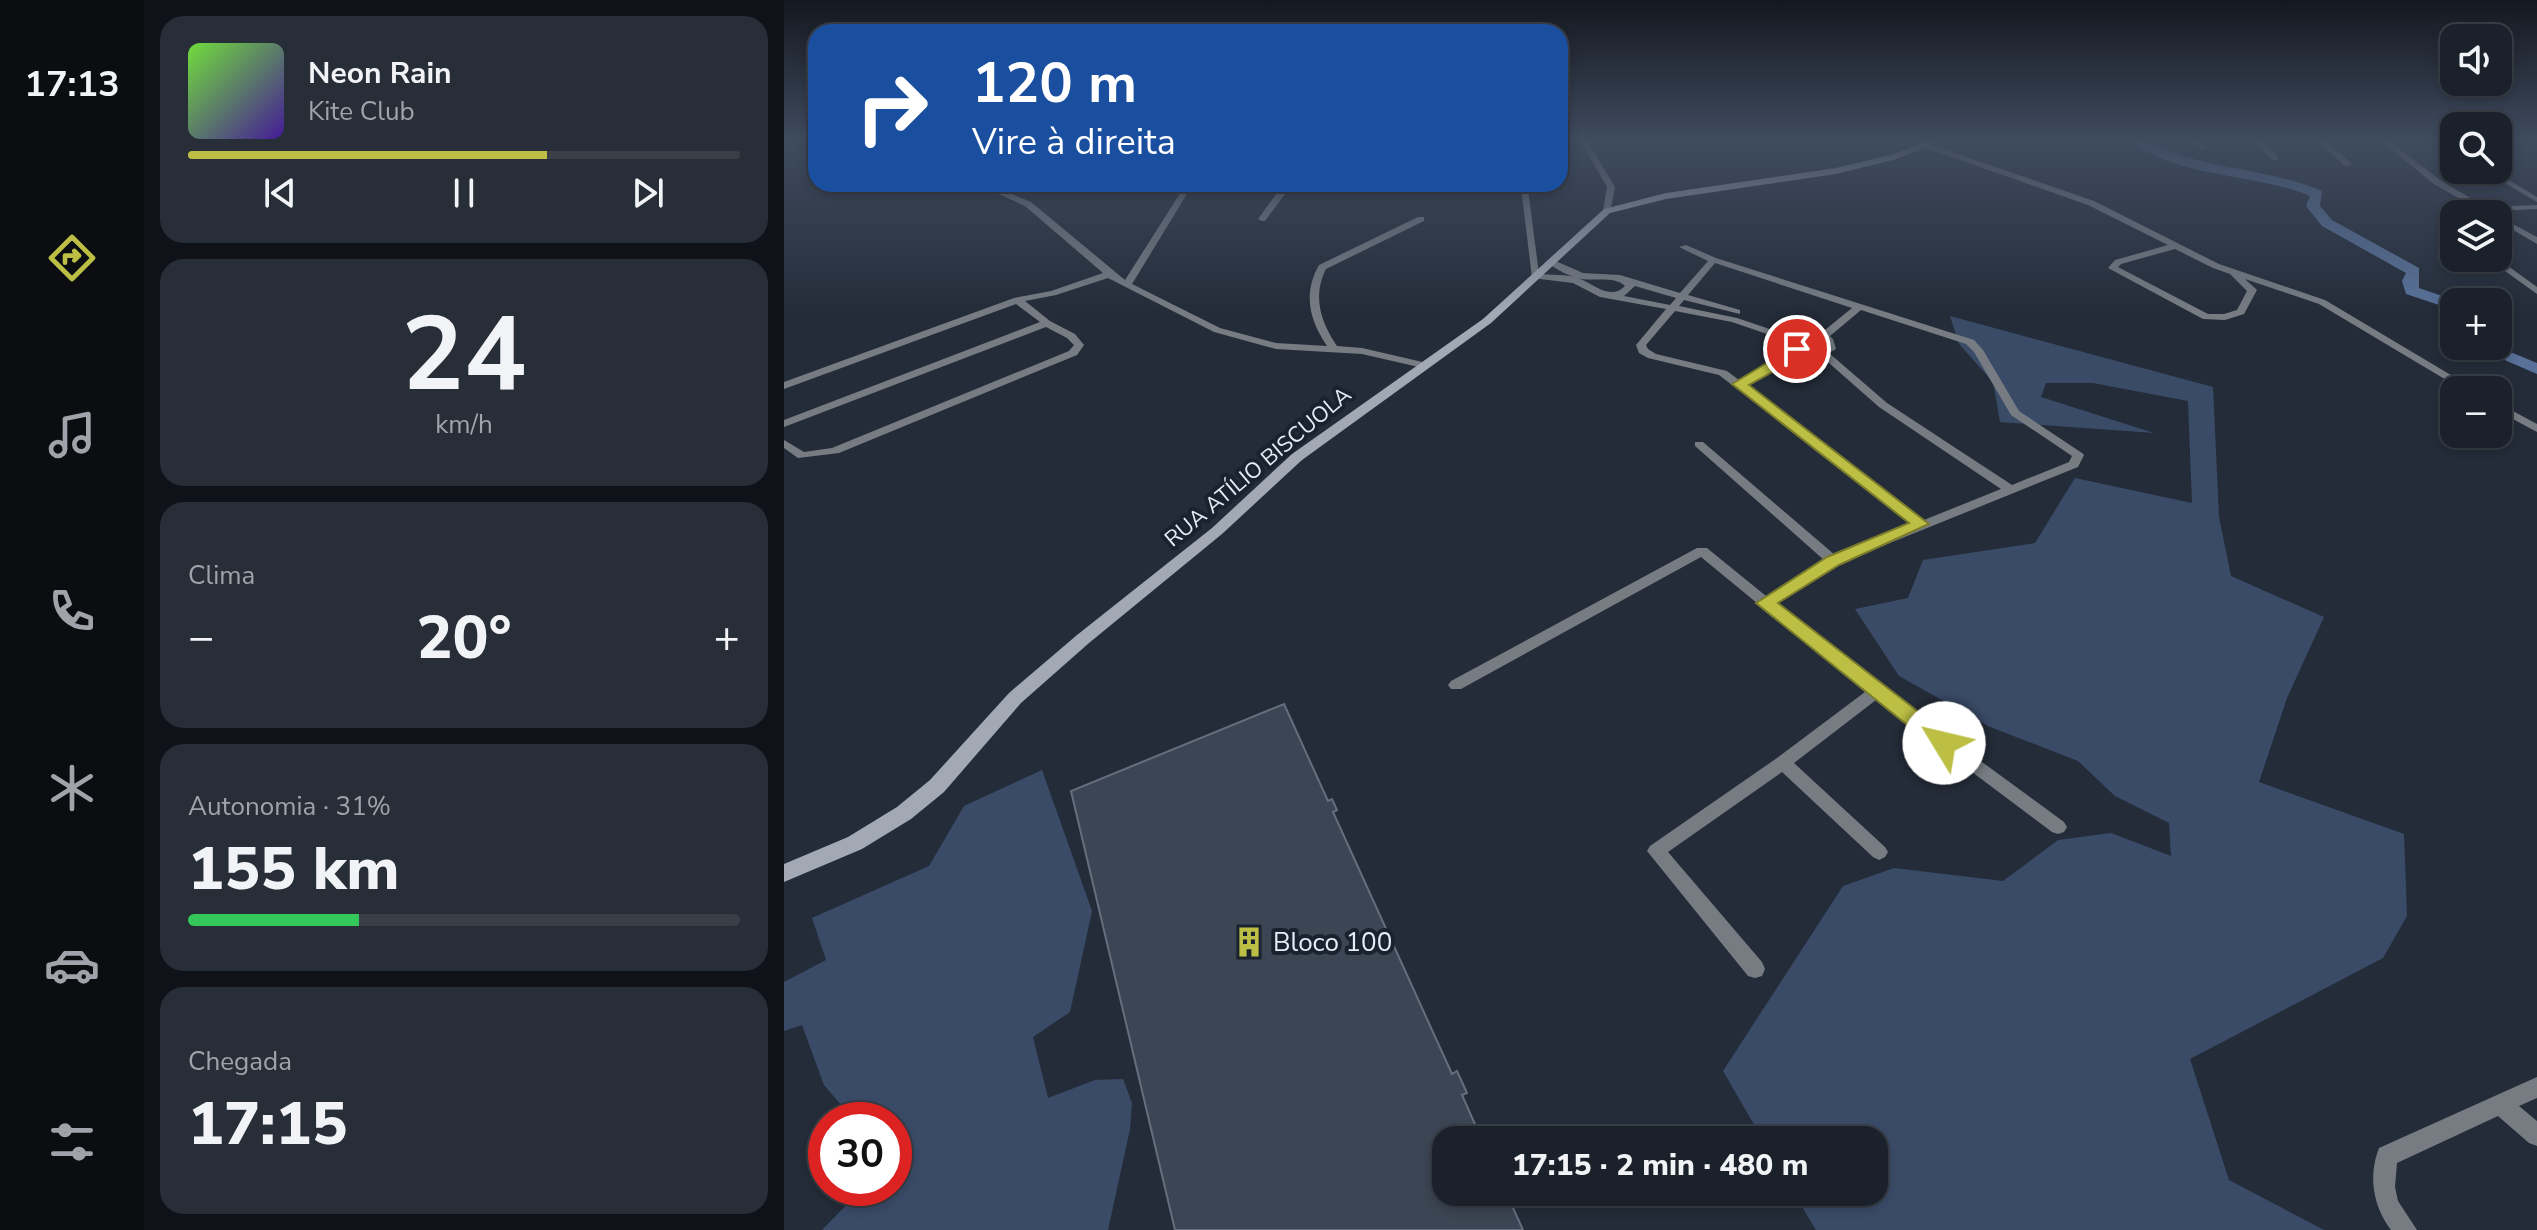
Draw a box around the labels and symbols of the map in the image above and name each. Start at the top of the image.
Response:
pin [1763,315,1831,383]
street label: RUA ATÍLIO BISCUOLA [1158,380,1358,554]
position arrow [1902,701,1986,785]
building icon: Bloco 100 [1232,925,1266,959]
place label: Bloco 100 [1273,925,1392,960]
speed limit sign: 30 [808,1102,912,1206]

